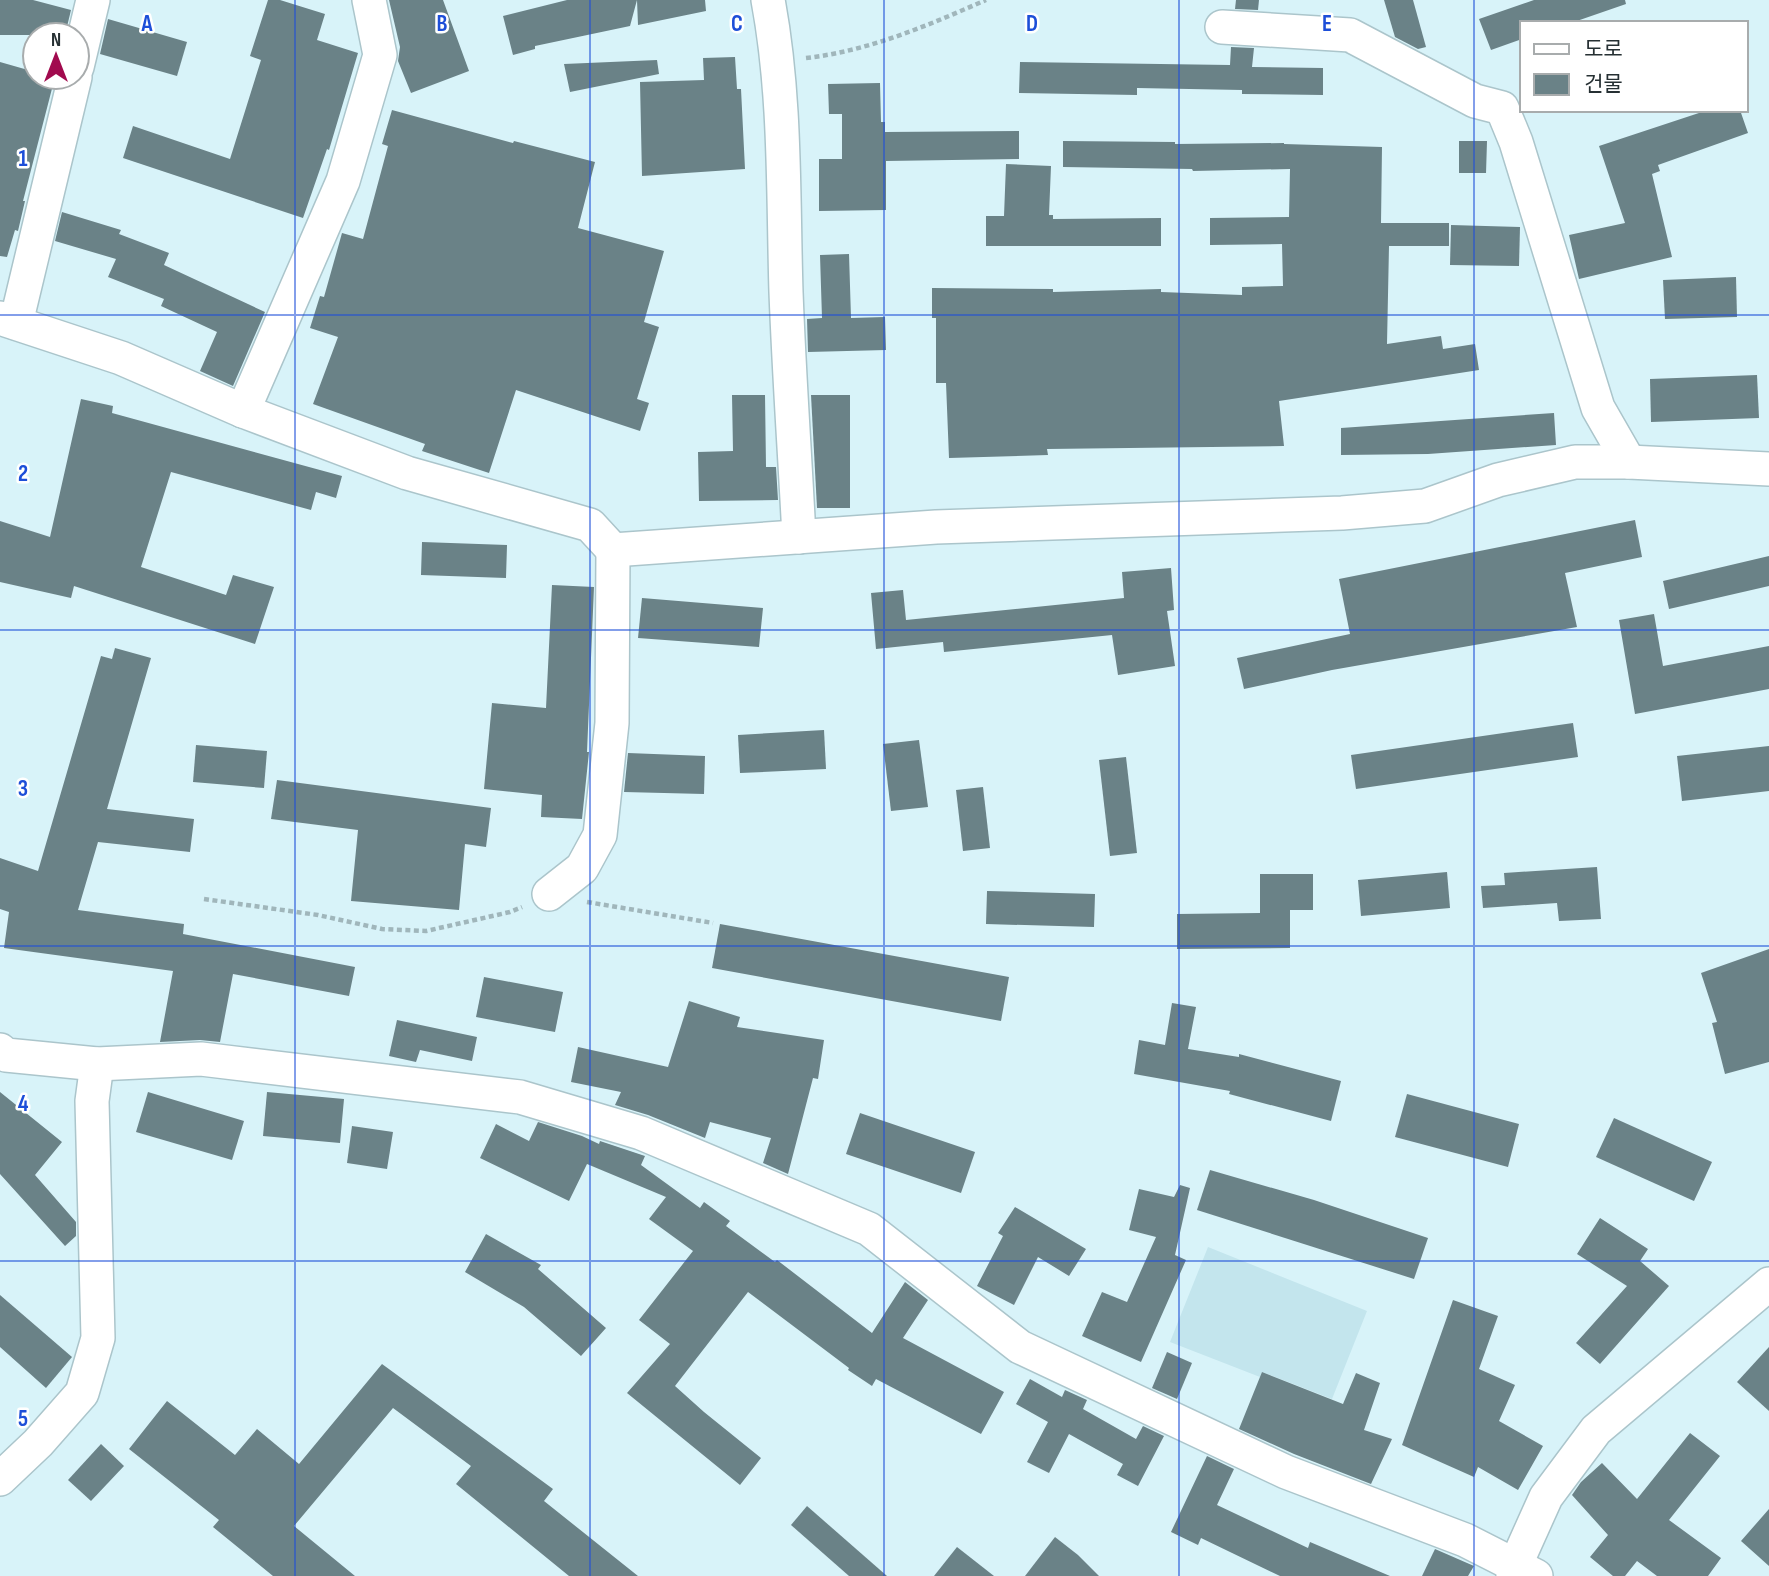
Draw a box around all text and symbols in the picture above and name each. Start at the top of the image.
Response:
text: A [141,10,154,38]
text: B [437,10,448,38]
text: C [731,10,743,38]
text: D [1026,10,1038,38]
text: E [1322,10,1332,38]
north arrow [21,21,91,91]
legend [1520,21,1748,112]
text: N [51,29,61,52]
text: 도로 [1584,37,1623,62]
text: 건물 [1584,72,1623,97]
text: 1 [18,145,28,173]
text: 2 [18,460,28,488]
text: 3 [18,775,28,803]
text: 4 [18,1090,29,1118]
text: 5 [18,1405,28,1433]

